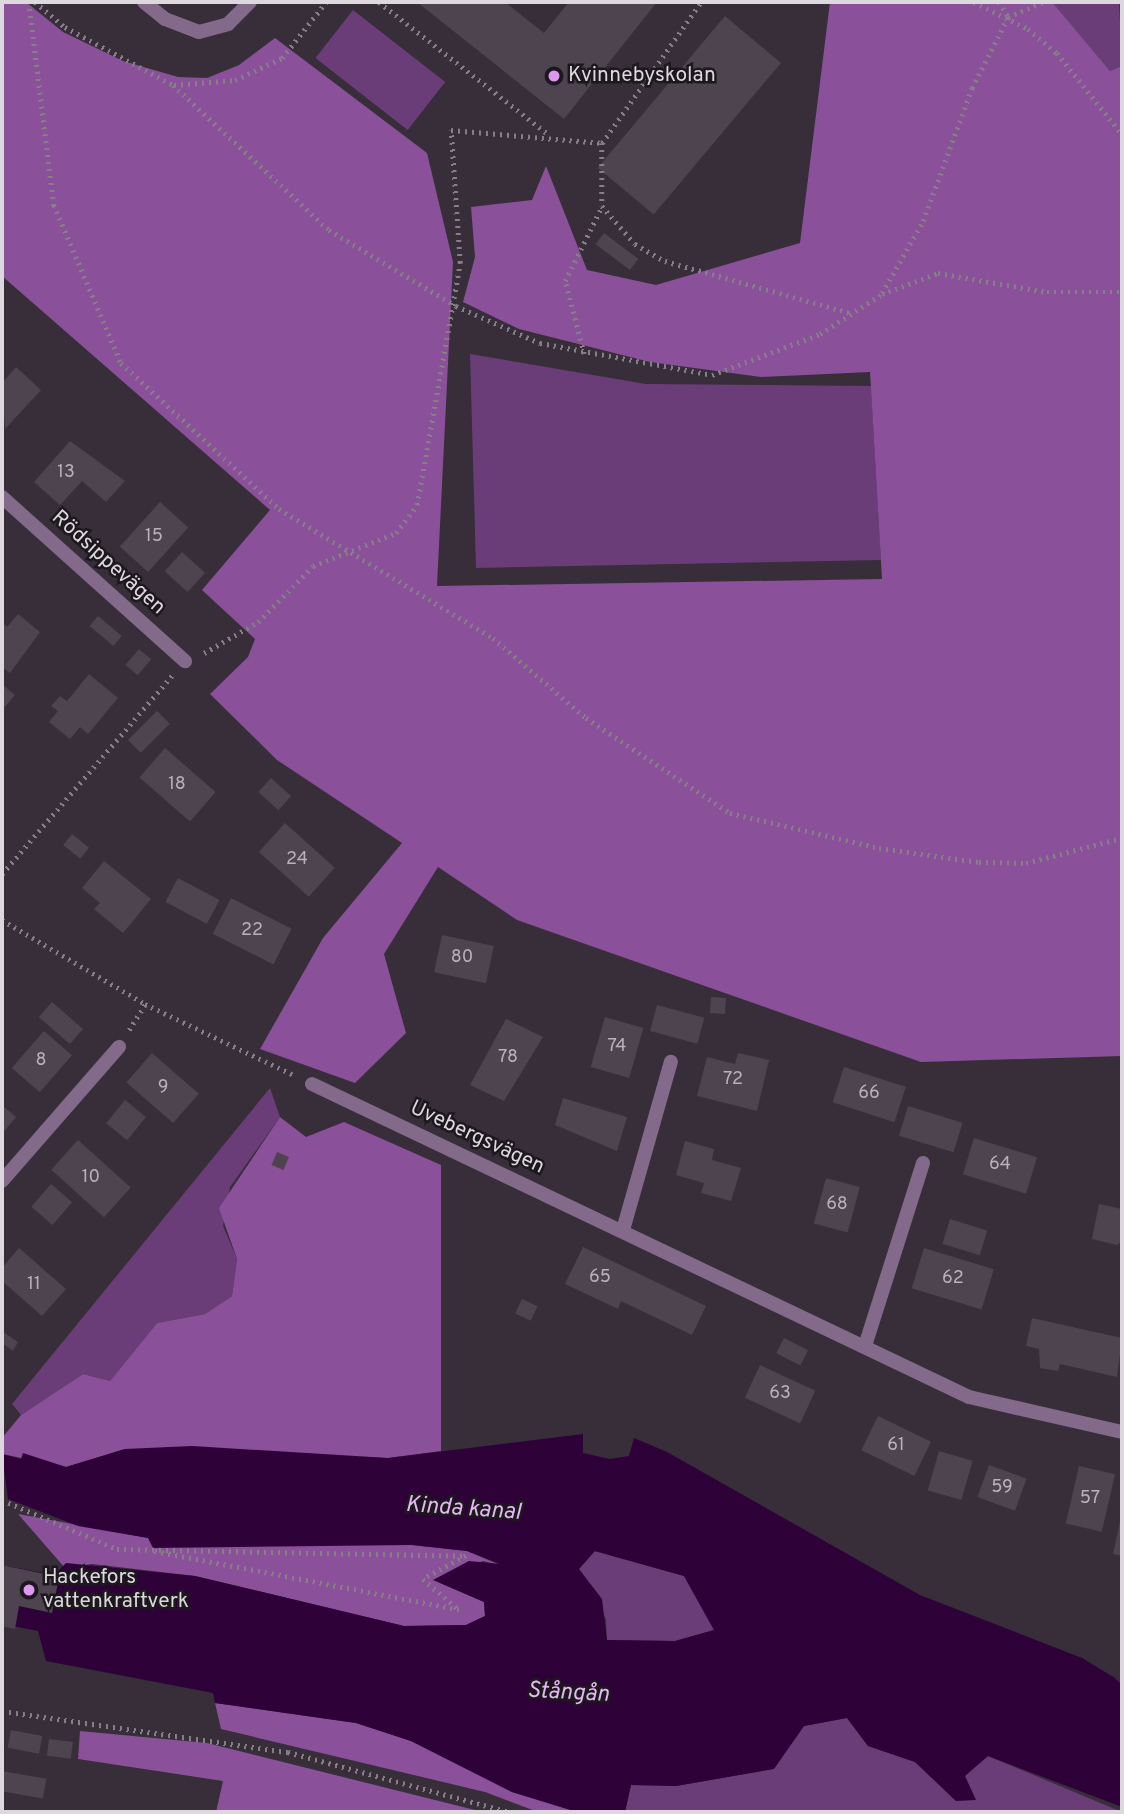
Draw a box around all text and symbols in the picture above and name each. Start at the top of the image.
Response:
place label: Kvinnebyskolan [568,63,716,89]
marker: Kvinnebyskolan [546,68,562,84]
house number: 13 [57,462,75,484]
street label: Rödsippevägen [46,505,170,621]
house number: 15 [145,526,163,548]
house number: 18 [168,774,186,796]
house number: 24 [286,849,308,871]
house number: 22 [241,920,263,942]
house number: 80 [451,947,473,969]
house number: 74 [608,1036,626,1058]
house number: 78 [498,1047,518,1069]
house number: 8 [36,1050,46,1072]
house number: 72 [723,1069,743,1091]
house number: 9 [158,1077,168,1099]
house number: 66 [858,1083,880,1105]
street label: Uvebergsvägen [406,1096,548,1180]
house number: 64 [989,1154,1011,1176]
house number: 10 [82,1167,100,1189]
house number: 68 [826,1194,848,1216]
house number: 65 [589,1267,611,1289]
house number: 62 [942,1268,964,1290]
house number: 11 [27,1274,41,1296]
house number: 63 [769,1383,791,1405]
house number: 61 [887,1435,905,1457]
house number: 59 [991,1477,1013,1499]
house number: 57 [1080,1488,1100,1510]
water label: Kinda kanal [404,1492,522,1528]
place label: Hackefors vattenkraftverk [43,1565,189,1615]
marker: Hackefors vattenkraftverk [21,1582,37,1598]
water label: Stångån [526,1678,610,1710]

